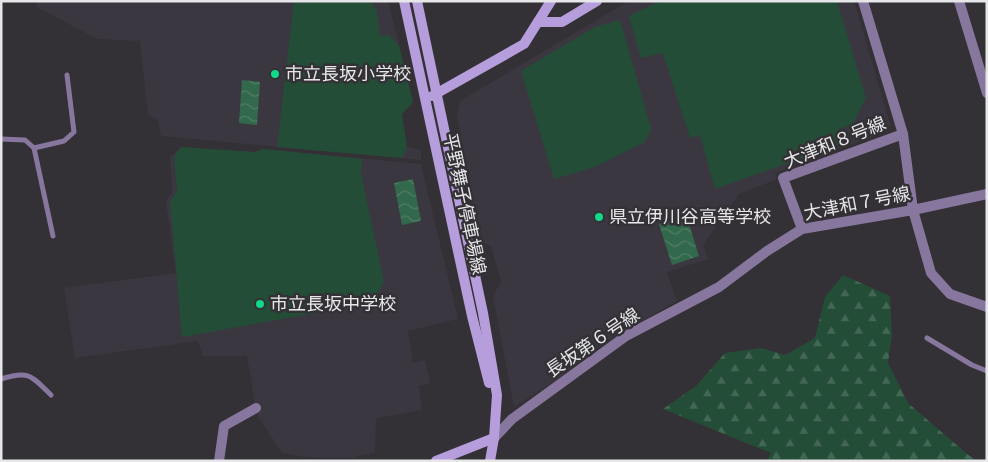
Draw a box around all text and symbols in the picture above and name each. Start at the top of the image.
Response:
place label: 市立長坂小学校 [285,64,411,85]
marker: 市立長坂小学校 [269,68,281,80]
street label: 大津和８号線 [781,113,889,173]
street label: 平野舞子停車場線 [439,131,489,277]
street label: 大津和７号線 [802,183,912,225]
place label: 県立伊川谷高等学校 [609,207,771,228]
marker: 県立伊川谷高等学校 [593,211,605,223]
place label: 市立長坂中学校 [270,294,396,315]
marker: 市立長坂中学校 [254,298,266,310]
street label: 長坂第６号線 [542,304,644,382]

